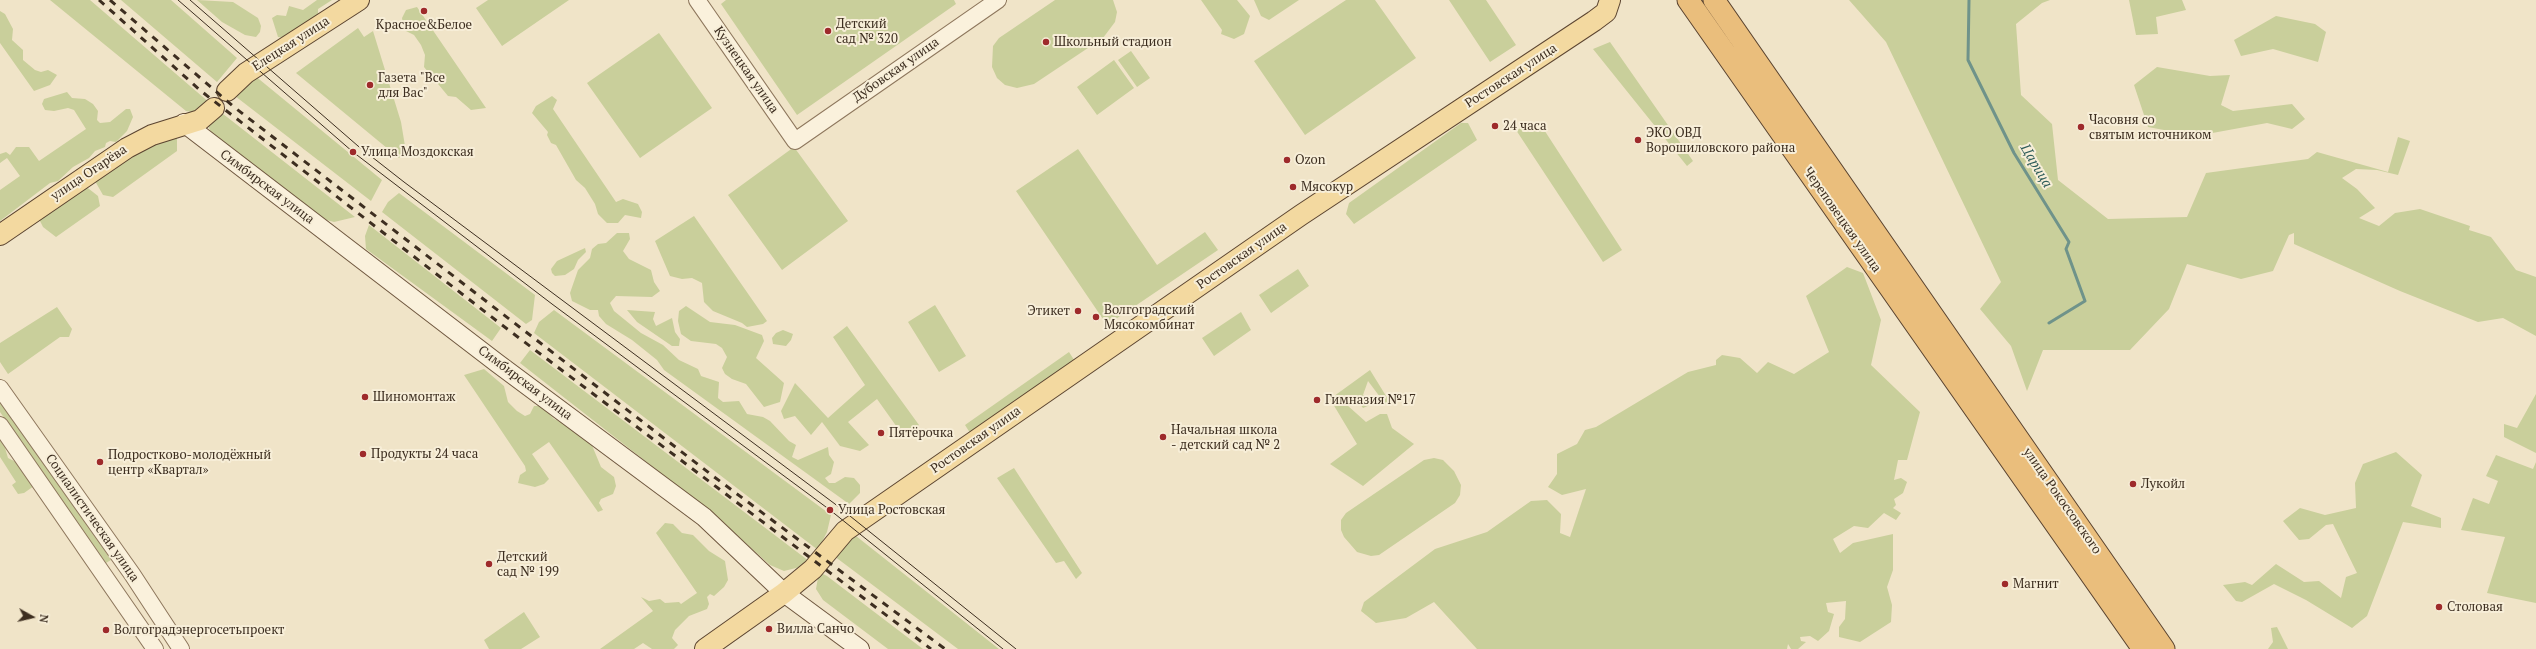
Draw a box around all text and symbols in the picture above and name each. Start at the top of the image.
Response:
marker: Красное&Белое [419,6,429,16]
street label: Елецкая улица [250,13,332,75]
place label: Детский сад № 320 [836,16,898,47]
place label: Красное&Белое [376,17,472,33]
street label: Кузнецкая улица [710,24,782,116]
marker: Детский сад № 320 [823,26,833,36]
street label: Дубовская улица [850,34,942,106]
place label: Школьный стадион [1054,34,1172,50]
marker: Школьный стадион [1041,37,1051,47]
street label: Ростовская улица [1462,40,1560,112]
place label: Газета "Все для Вас" [378,70,445,101]
marker: Газета "Все для Вас" [365,80,375,90]
place label: Часовня со святым источником [2089,112,2212,143]
place label: 24 часа [1503,118,1546,134]
marker: 24 часа [1490,121,1500,131]
marker: Часовня со святым источником [2076,122,2086,132]
place label: ЭКО ОВД Ворошиловского района [1646,125,1795,156]
marker: ЭКО ОВД Ворошиловского района [1633,135,1643,145]
water label: Царица [2016,141,2056,191]
street label: улица Огарёва [48,142,130,204]
place label: Улица Моздокская [361,144,474,160]
street label: Симбирская улица [217,147,317,227]
marker: Улица Моздокская [348,147,358,157]
place label: Ozon [1295,152,1325,168]
marker: Ozon [1282,155,1292,165]
street label: Череповецкая улица [1800,164,1884,276]
place label: Мясокур [1301,179,1353,195]
marker: Мясокур [1288,182,1298,192]
street label: Ростовская улица [1194,219,1290,293]
place label: Волгоградский Мясокомбинат [1104,302,1195,333]
place label: Этикет [1028,303,1070,319]
marker: Этикет [1073,306,1083,316]
marker: Волгоградский Мясокомбинат [1091,312,1101,322]
street label: Симбирская улица [475,343,575,423]
place label: Шиномонтаж [373,389,455,405]
marker: Шиномонтаж [360,392,370,402]
place label: Гимназия №17 [1325,392,1416,408]
marker: Гимназия №17 [1312,395,1322,405]
street label: Ростовская улица [928,403,1024,477]
place label: Начальная школа - детский сад № 2 [1171,422,1280,453]
place label: Пятёрочка [889,425,953,441]
marker: Пятёрочка [876,428,886,438]
marker: Начальная школа - детский сад № 2 [1158,432,1168,442]
street label: улица Рокоссовского [2019,445,2105,557]
place label: Продукты 24 часа [371,446,478,462]
place label: Подростково-молодёжный центр «Квартал» [108,447,271,478]
marker: Продукты 24 часа [358,449,368,459]
street label: Социалистическая улица [42,451,142,585]
marker: Подростково-молодёжный центр «Квартал» [95,457,105,467]
place label: Лукойл [2141,476,2185,492]
marker: Лукойл [2128,479,2138,489]
place label: Улица Ростовская [838,502,945,518]
marker: Улица Ростовская [825,505,835,515]
place label: Детский сад № 199 [497,549,559,580]
marker: Детский сад № 199 [484,559,494,569]
place label: Магнит [2013,576,2059,592]
marker: Магнит [2000,579,2010,589]
north arrow [12,597,52,637]
place label: Столовая [2447,599,2503,615]
marker: Столовая [2434,602,2444,612]
text: N [36,614,51,624]
place label: Вилла Санчо [777,621,854,637]
place label: Волгоградэнергосетьпроект [114,622,284,638]
marker: Вилла Санчо [764,624,774,634]
marker: Волгоградэнергосетьпроект [101,625,111,635]

